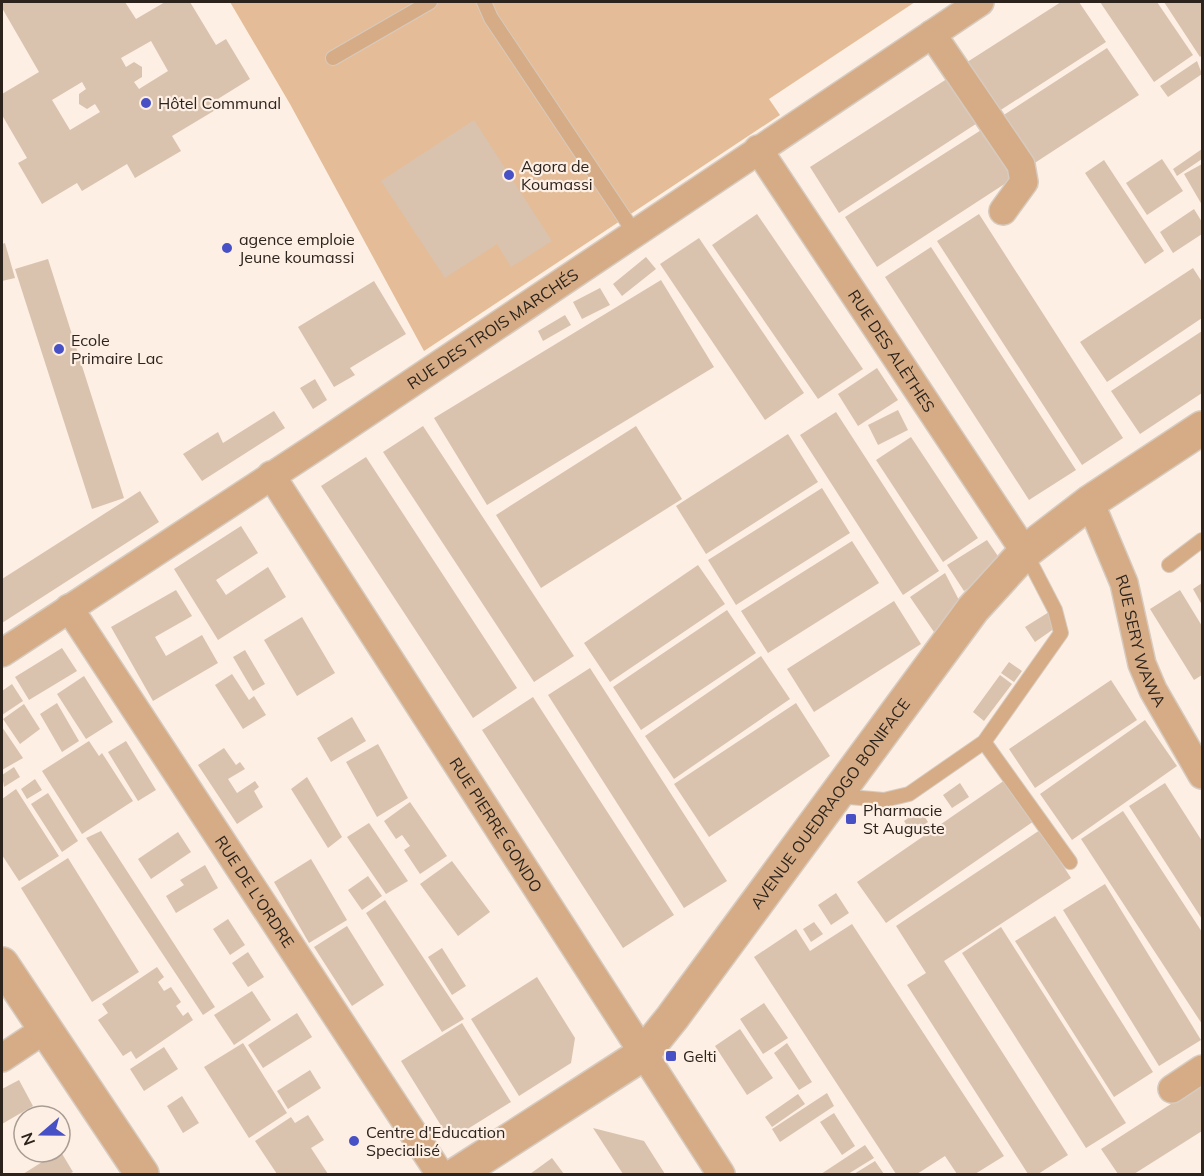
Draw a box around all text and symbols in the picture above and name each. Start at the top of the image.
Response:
place label: Hôtel Communal [158,93,281,113]
marker: Hôtel Communal [139,96,153,110]
place label: Agora de Koumassi [521,156,593,194]
marker: Agora de Koumassi [502,168,516,182]
place label: agence emploie Jeune koumassi [239,229,355,267]
marker: agence emploie Jeune koumassi [220,241,234,255]
street label: RUE DES TROIS MARCHÉS [403,264,582,393]
street label: RUE DES ALÈTHES [844,286,939,416]
place label: Ecole Primaire Lac [71,330,163,368]
marker: Ecole Primaire Lac [52,342,66,356]
street label: RUE SERY WAWA [1112,571,1171,710]
street label: AVENUE OUEDRAOGO BONIFACE [746,694,914,913]
street label: RUE PIERRE GONDO [445,754,547,896]
place label: Pharmacie St Auguste [863,800,945,838]
marker: Pharmacie St Auguste [844,812,858,826]
street label: RUE DE L'ORDRE [211,832,299,951]
place label: Gelti [683,1046,717,1066]
marker: Gelti [664,1049,678,1063]
north arrow [12,1104,72,1164]
place label: Centre d'Education Specialisé [366,1122,505,1160]
text: N [16,1130,39,1148]
marker: Centre d'Education Specialisé [347,1134,361,1148]

